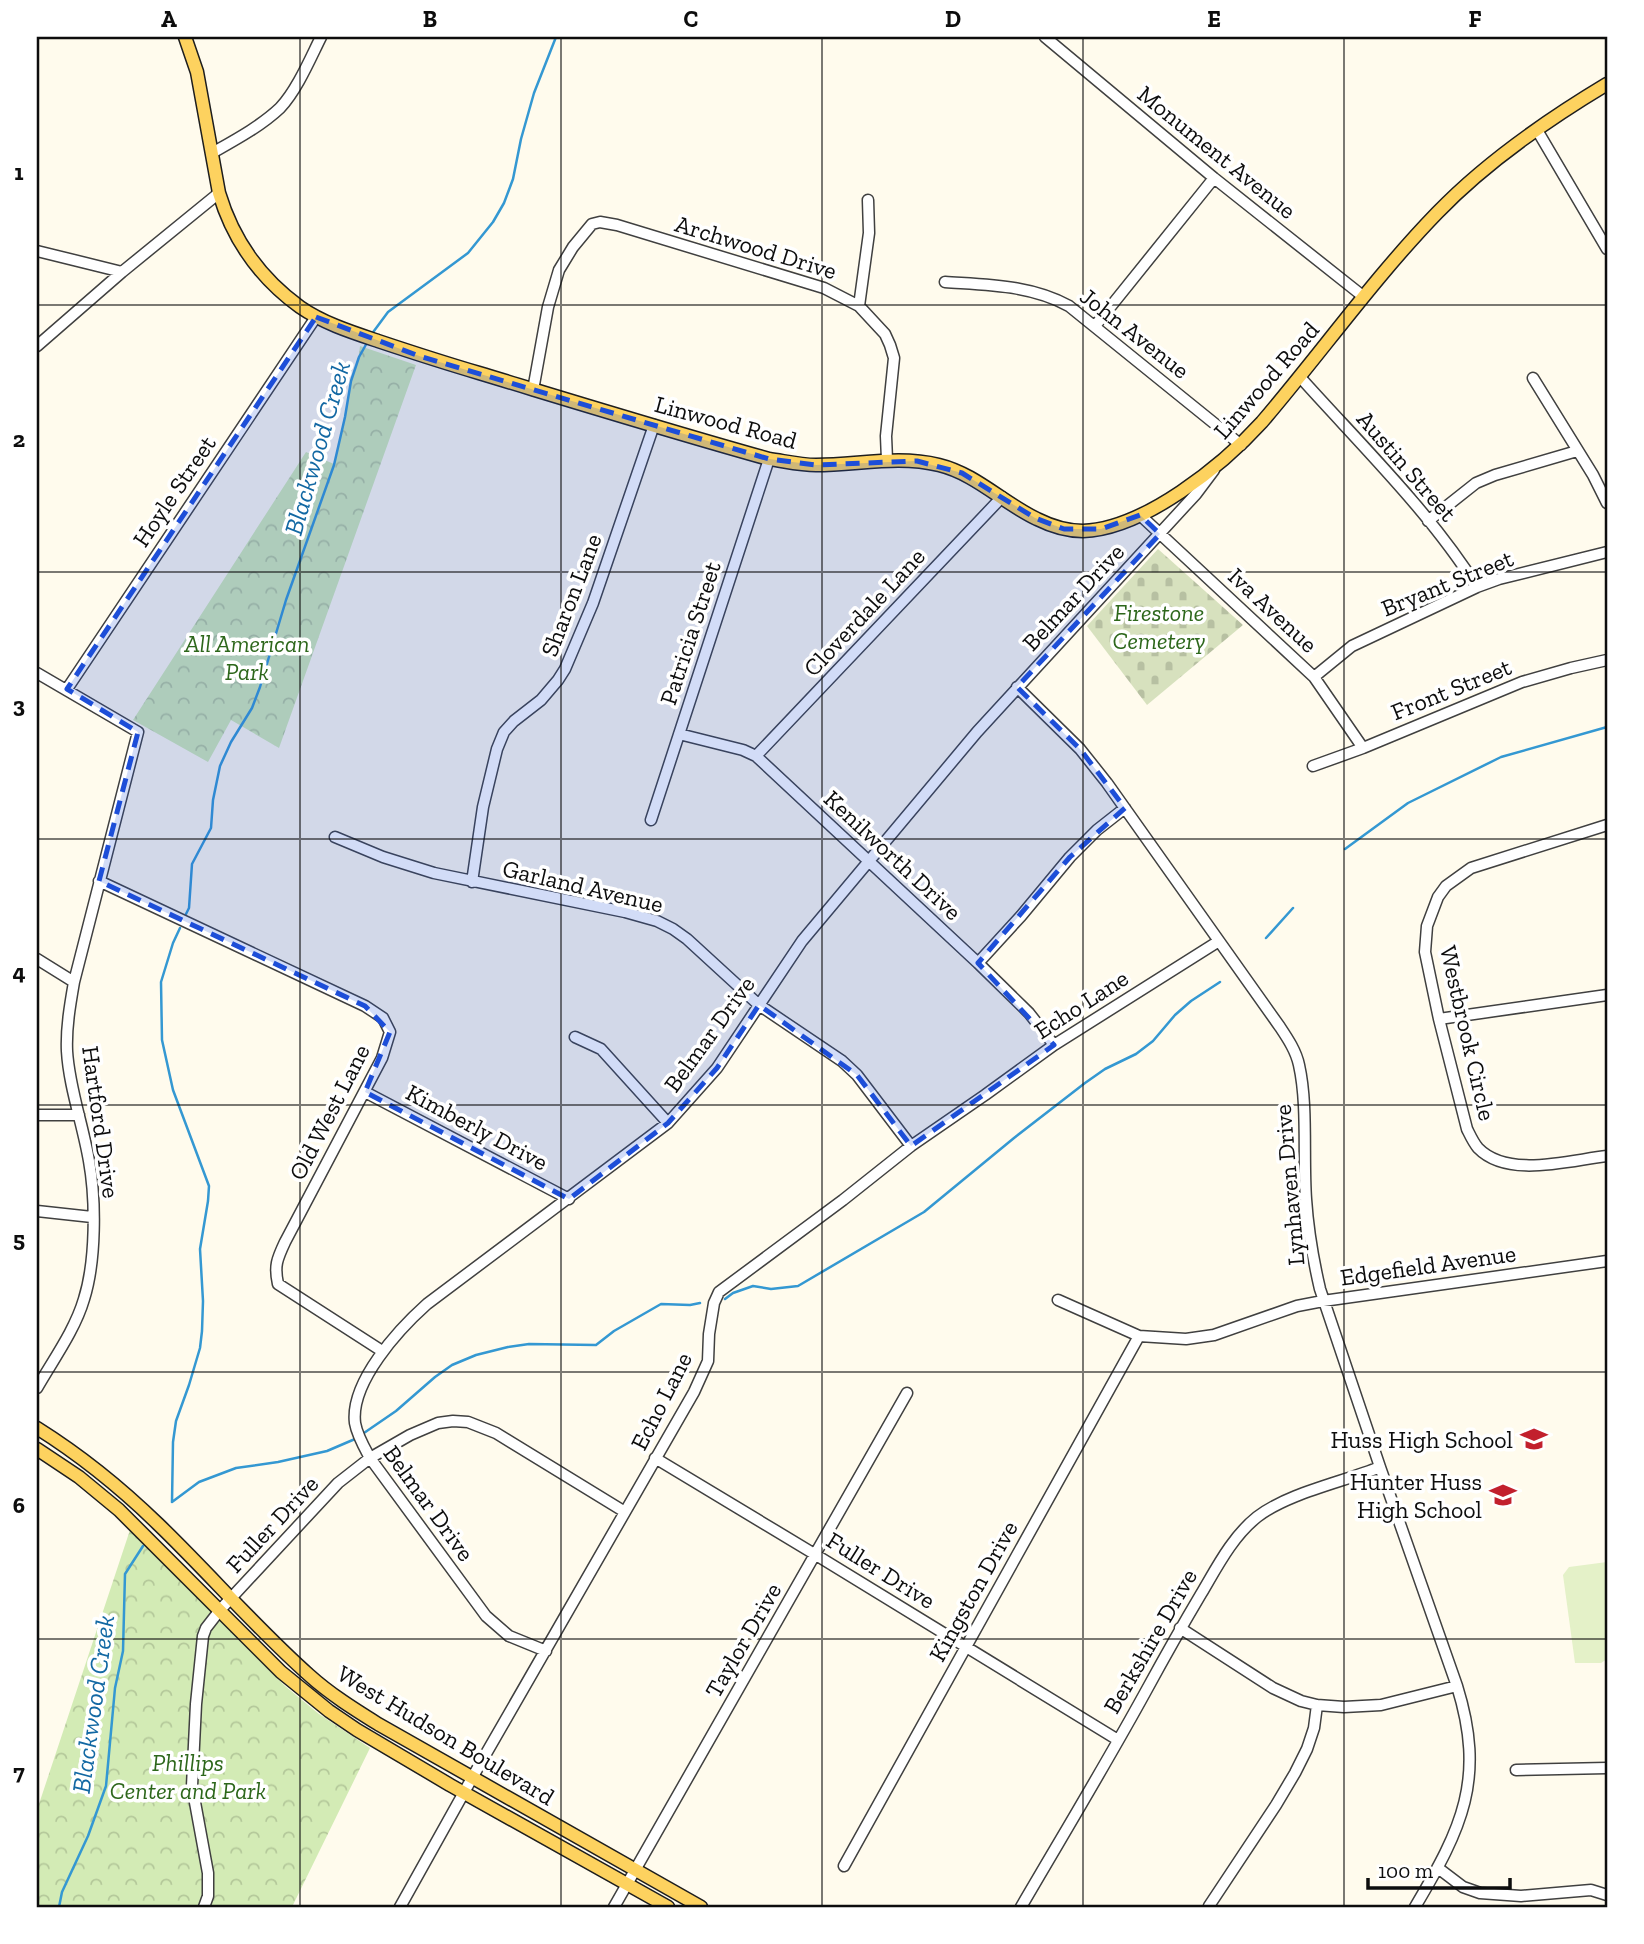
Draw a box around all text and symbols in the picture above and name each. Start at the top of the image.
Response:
text: A [161,5,177,33]
text: B [423,5,437,33]
text: C [684,5,698,33]
text: D [945,5,961,33]
text: E [1207,5,1221,33]
text: F [1468,5,1482,33]
street label: Monument Avenue [1132,79,1302,225]
text: 1 [14,158,24,186]
street label: Archwood Drive [672,209,840,285]
street label: John Avenue [1075,281,1195,385]
street label: Linwood Road [1207,315,1325,445]
water label: Blackwood Creek [277,357,357,539]
street label: Linwood Road [652,389,800,455]
street label: Austin Street [1351,405,1463,527]
text: 2 [13,425,25,453]
street label: Hoyle Street [126,430,222,552]
street label: Sharon Lane [534,530,608,660]
street label: Belmar Drive [1016,537,1130,657]
street label: Cloverdale Lane [797,542,931,682]
street label: Bryant Street [1377,543,1517,623]
street label: Patricia Street [653,558,727,708]
street label: Iva Avenue [1222,561,1324,659]
park label: Firestone Cemetery [1112,598,1206,655]
park label: All American Park [183,629,310,686]
street label: Front Street [1387,652,1515,726]
text: 3 [13,691,25,719]
street label: Kenilworth Drive [818,784,968,926]
street label: Garland Avenue [500,853,666,919]
street label: Westbrook Circle [1434,943,1502,1123]
text: 4 [12,958,26,986]
street label: Echo Lane [1029,963,1133,1045]
street label: Belmar Drive [657,970,761,1098]
street label: Old West Lane [282,1039,376,1185]
street label: Hartford Drive [76,1044,126,1200]
street label: Kimberly Drive [401,1077,553,1177]
street label: Lynhaven Drive [1268,1103,1310,1267]
text: 5 [13,1225,25,1253]
street label: Edgefield Avenue [1338,1238,1518,1292]
street label: Echo Lane [624,1347,698,1455]
school or university icon: Huss High School [1519,1424,1549,1454]
place label: Huss High School [1330,1425,1513,1454]
street label: Belmar Drive [377,1439,481,1567]
place label: Hunter Huss High School [1350,1467,1482,1524]
street label: Fuller Drive [220,1469,324,1579]
school or university icon: Hunter Huss High School [1488,1480,1518,1510]
text: 6 [13,1491,25,1519]
street label: Kingston Drive [922,1516,1024,1666]
street label: Fuller Drive [821,1525,941,1615]
street label: Berkshire Drive [1097,1564,1203,1718]
street label: Taylor Drive [699,1578,787,1702]
water label: Blackwood Creek [65,1613,121,1795]
street label: West Hudson Boulevard [332,1659,560,1811]
park label: Phillips Center and Park [110,1748,267,1805]
text: 7 [13,1758,25,1786]
scale bar [1368,1846,1509,1890]
text: 100 m [1378,1858,1433,1883]

